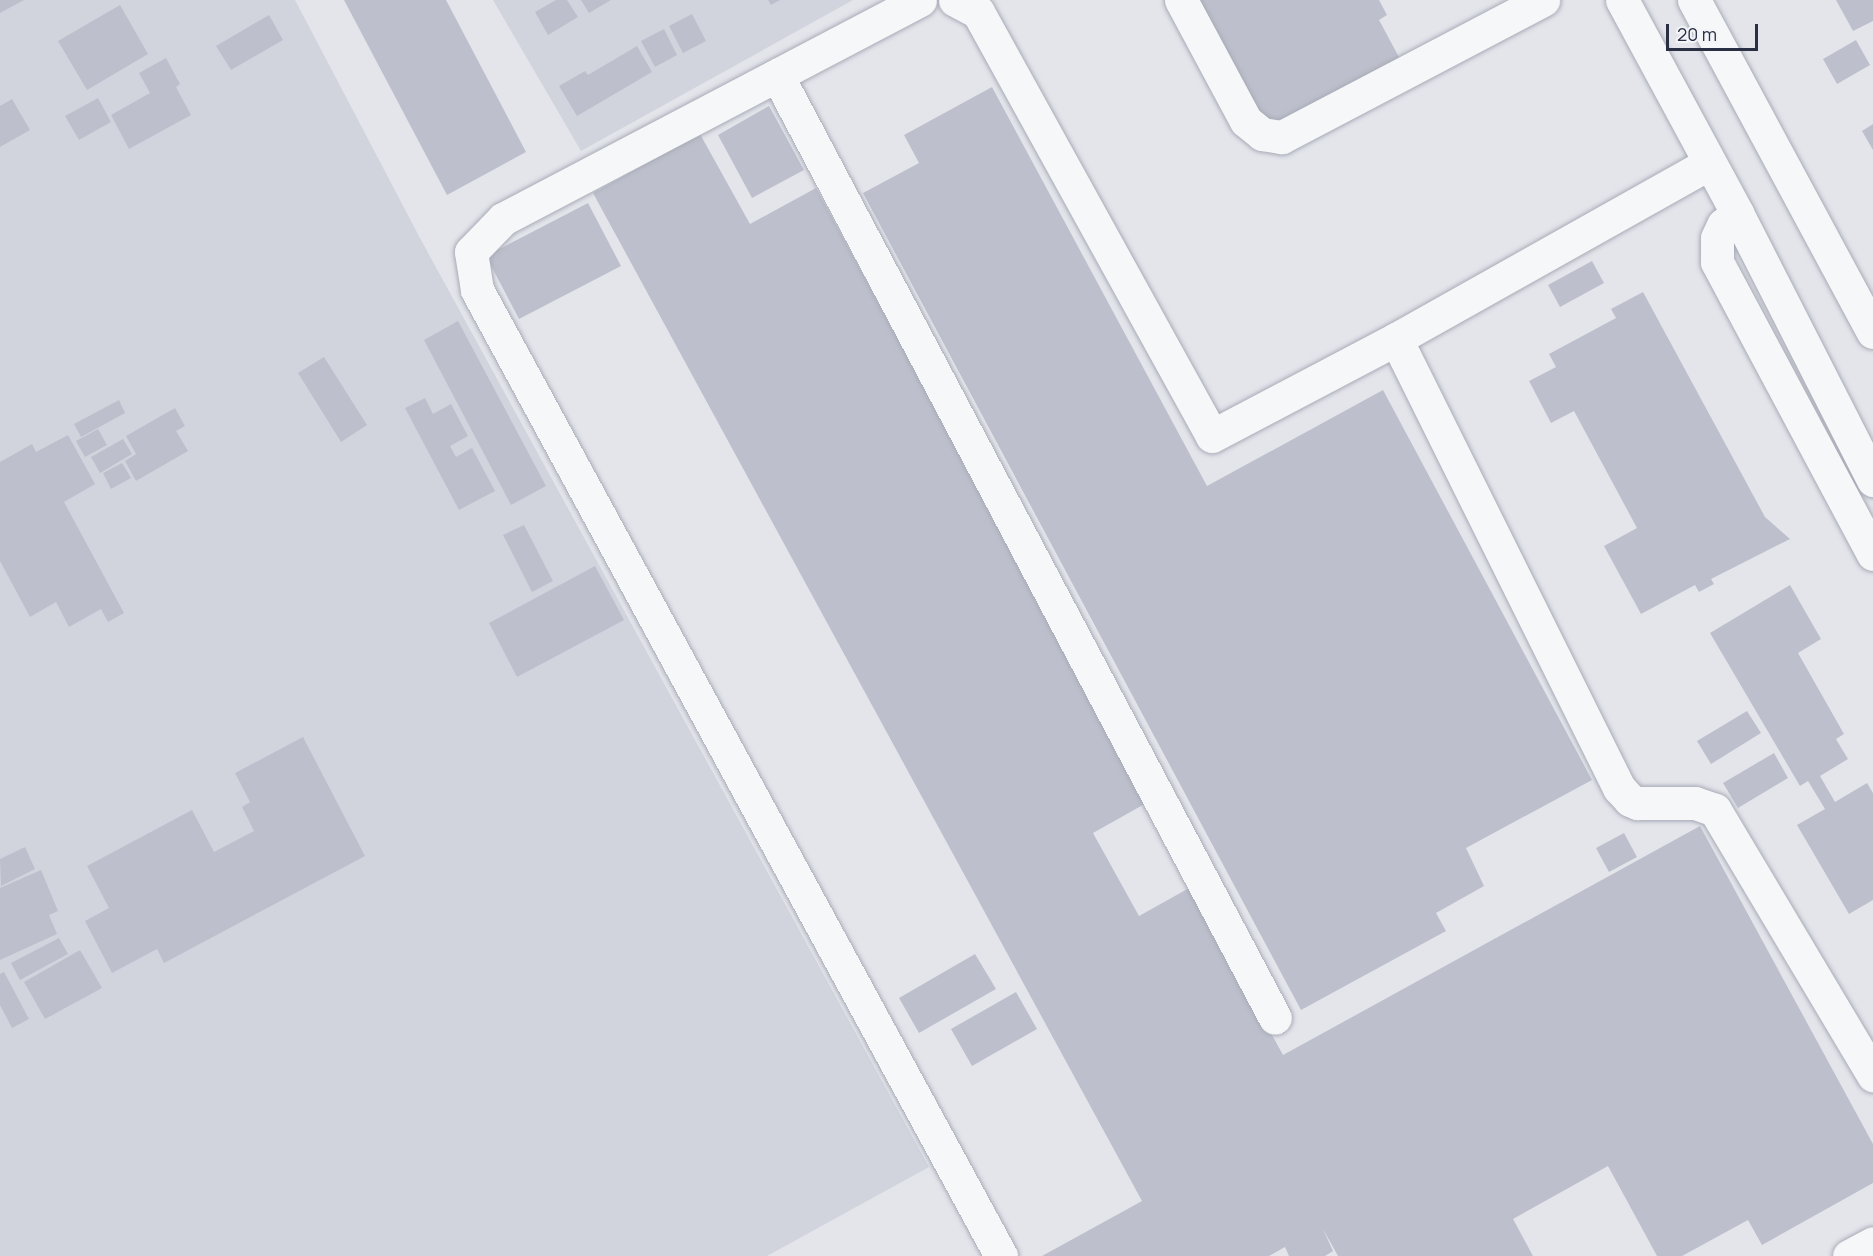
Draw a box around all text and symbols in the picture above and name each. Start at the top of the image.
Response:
scale bar [1669,12,1760,50]
text: 20 m [1677,22,1717,46]

